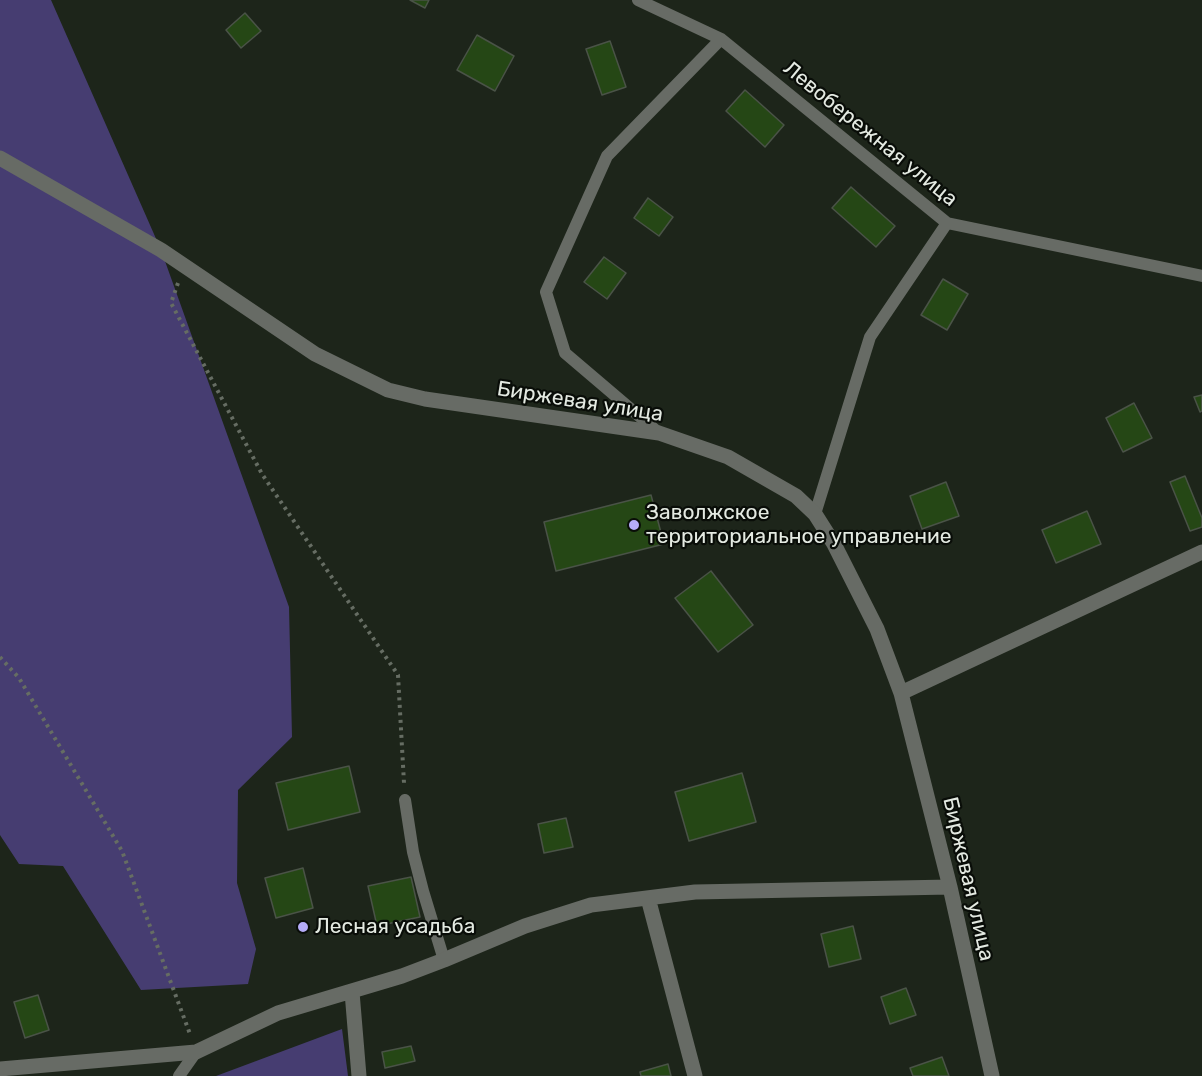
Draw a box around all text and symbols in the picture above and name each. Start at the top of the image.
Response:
street label: Левобережная улица [778,56,962,212]
street label: Биржевая улица [495,376,665,428]
place label: Заволжское территориальное управление [646,500,952,550]
marker: Заволжское территориальное управление [627,518,641,532]
street label: Биржевая улица [937,794,999,964]
place label: Лесная усадьба [315,914,475,940]
marker: Лесная усадьба [296,920,310,934]

